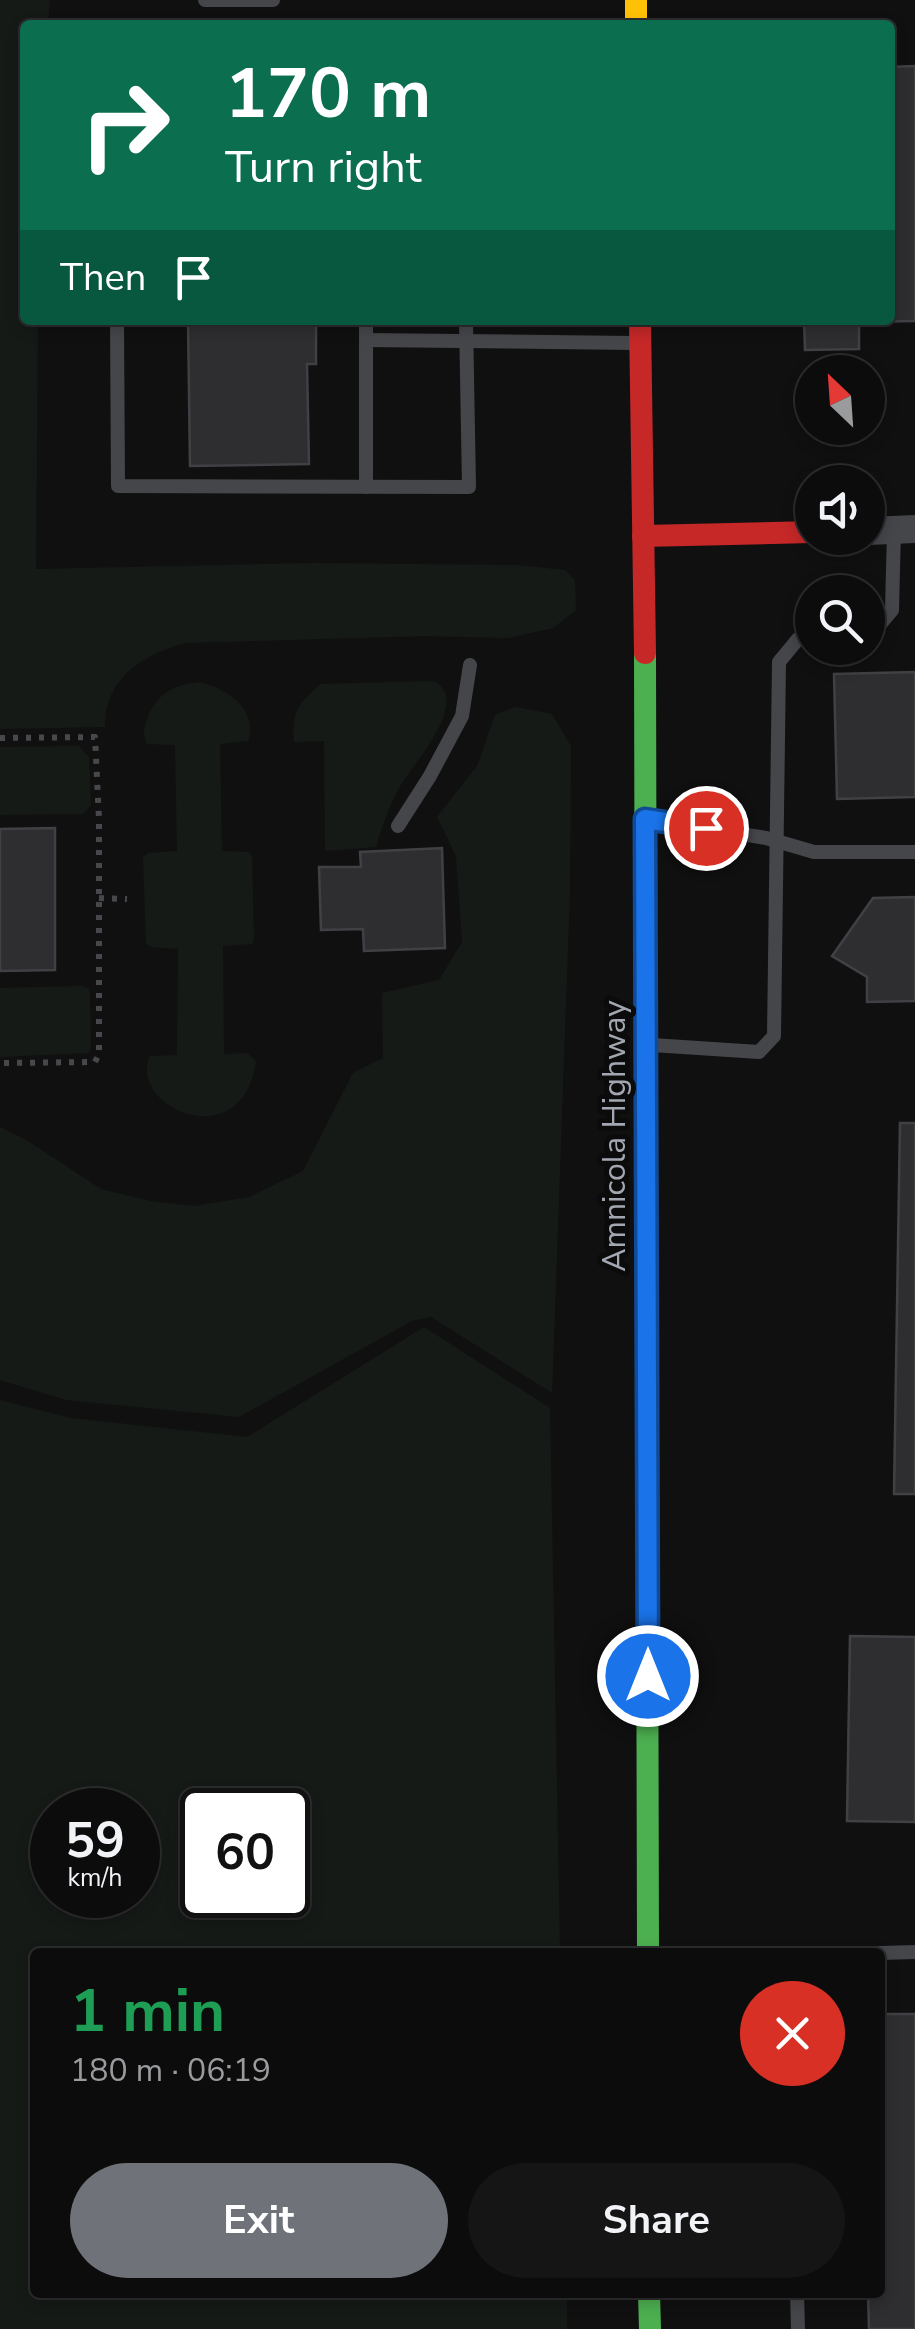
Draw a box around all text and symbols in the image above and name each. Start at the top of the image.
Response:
text: 170 m [225,46,431,142]
icon: right [60,60,190,190]
text: Turn right [225,137,422,198]
icon: arrive [166,250,221,305]
text: Then [60,252,146,303]
north arrow [795,355,885,445]
map controls [795,355,885,665]
button: sound [795,465,885,555]
button: search [795,575,885,665]
pin [664,786,749,871]
icon: arrive [679,801,734,856]
street label: Amnicola Highway [593,1000,636,1272]
position arrow [596,1624,700,1728]
speed limit sign: 60 [180,1788,310,1918]
text: 59 [65,1806,125,1875]
text: km/h [67,1861,123,1895]
text: 1 min [70,1970,225,2052]
button: close [740,1981,845,2086]
text: 180 m · 06:19 [70,2049,271,2092]
button: Exit [70,2163,448,2278]
button: Share [468,2163,845,2278]

